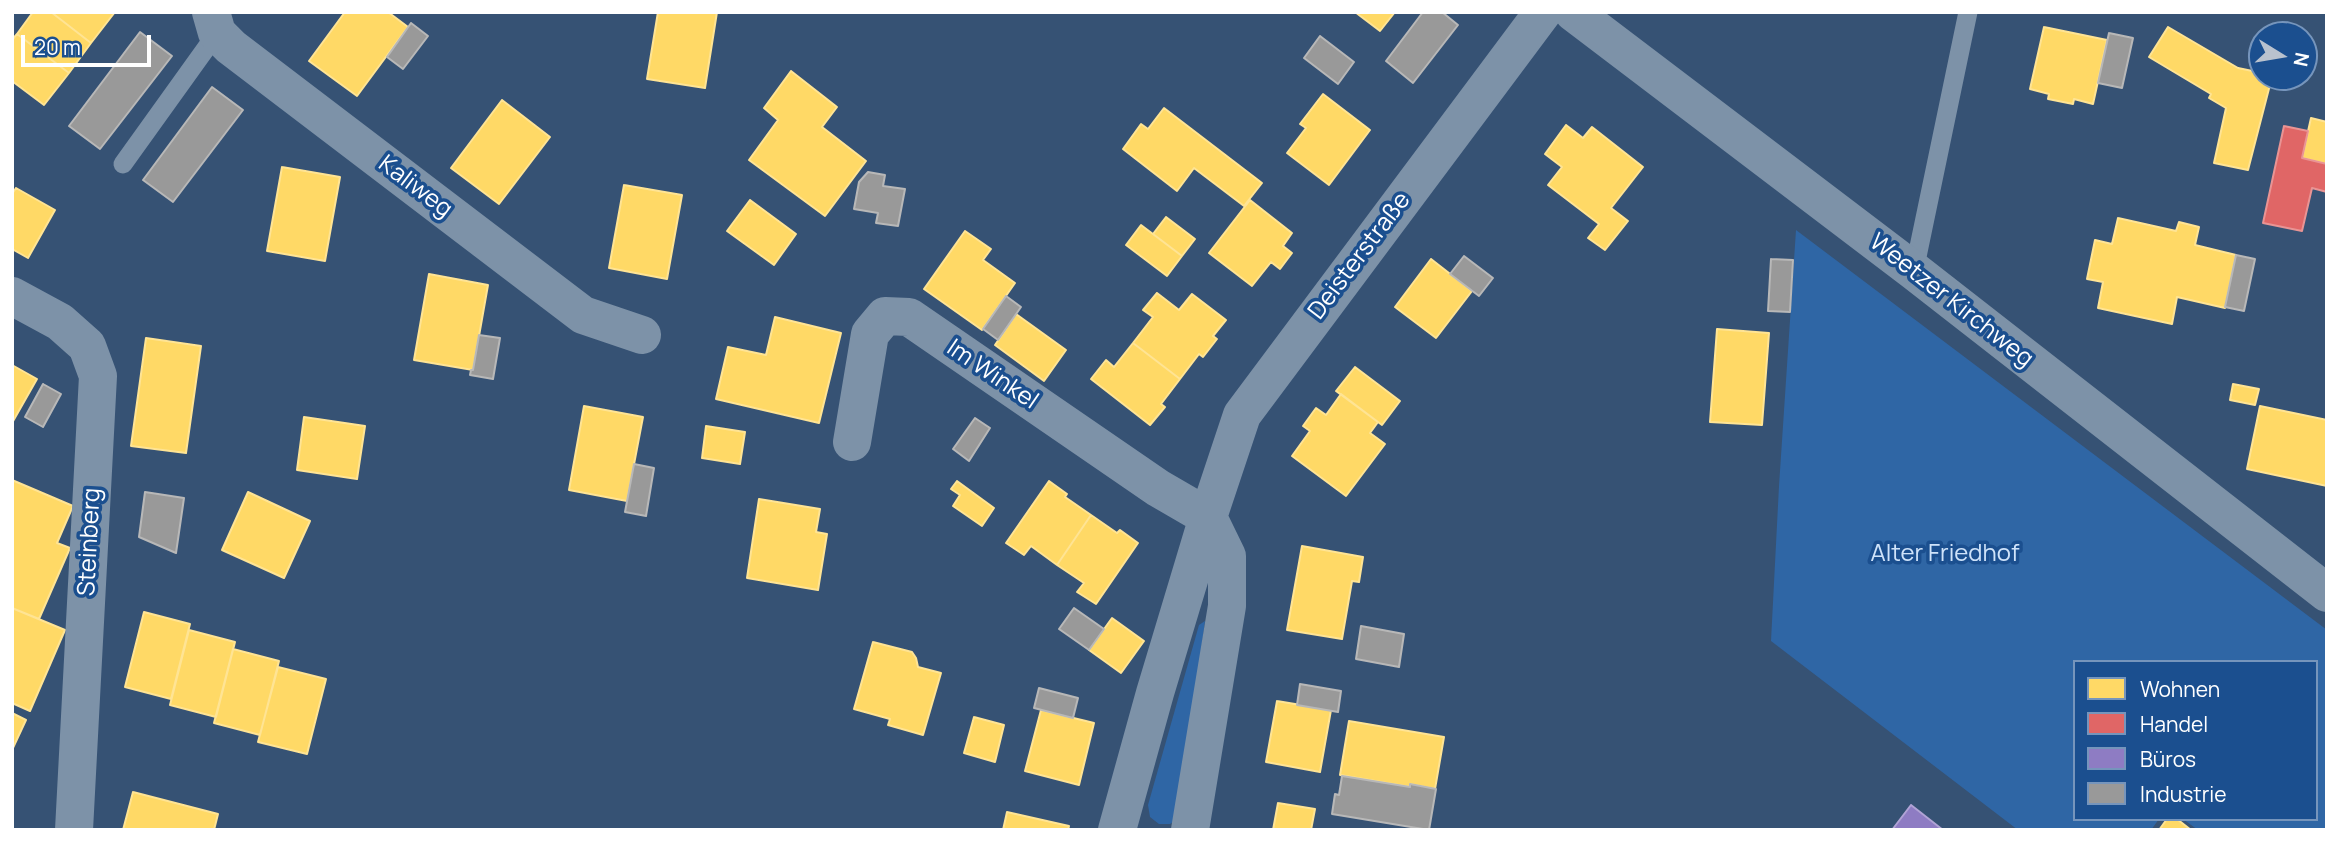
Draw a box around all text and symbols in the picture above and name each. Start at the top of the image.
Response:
scale bar [24,21,154,65]
north arrow [2248,21,2318,91]
text: 20 m [34,33,81,61]
text: N [2288,50,2316,69]
street label: Kaliweg [372,150,458,224]
street label: Deisterstraße [1303,187,1417,325]
street label: Weetzer Kirchweg [1863,228,2039,374]
street label: Im Winkel [941,334,1043,416]
street label: Steinberg [73,487,107,597]
park label: Alter Friedhof [1871,540,2019,568]
legend [2073,660,2318,821]
text: Wohnen [2140,675,2220,703]
text: Handel [2140,710,2208,738]
text: Büros [2140,745,2196,773]
text: Industrie [2140,780,2226,808]

